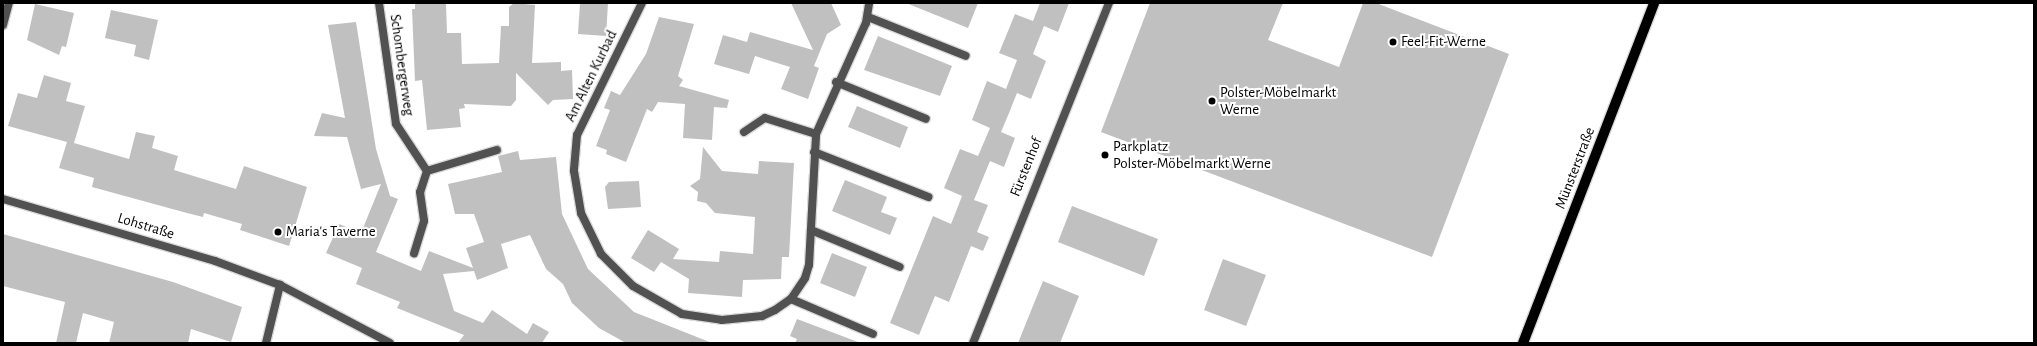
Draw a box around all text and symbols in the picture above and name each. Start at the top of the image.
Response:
street label: Schombergerweg [386,13,418,117]
street label: Am Alten Kurbad [561,27,621,125]
place label: Feel-Fit-Werne [1401,33,1486,51]
marker: Feel-Fit-Werne [1388,37,1398,47]
place label: Polster-Möbelmarkt Werne [1220,83,1336,118]
marker: Polster-Möbelmarkt Werne [1207,96,1217,106]
street label: Münsterstraße [1551,125,1599,211]
street label: Fürstenhof [1006,135,1046,199]
place label: Parkplatz Polster-Möbelmarkt Werne [1113,137,1271,172]
marker: Parkplatz Polster-Möbelmarkt Werne [1100,150,1110,160]
street label: Lohstraße [115,209,177,243]
place label: Maria's Taverne [286,223,376,241]
marker: Maria's Taverne [273,227,283,237]

